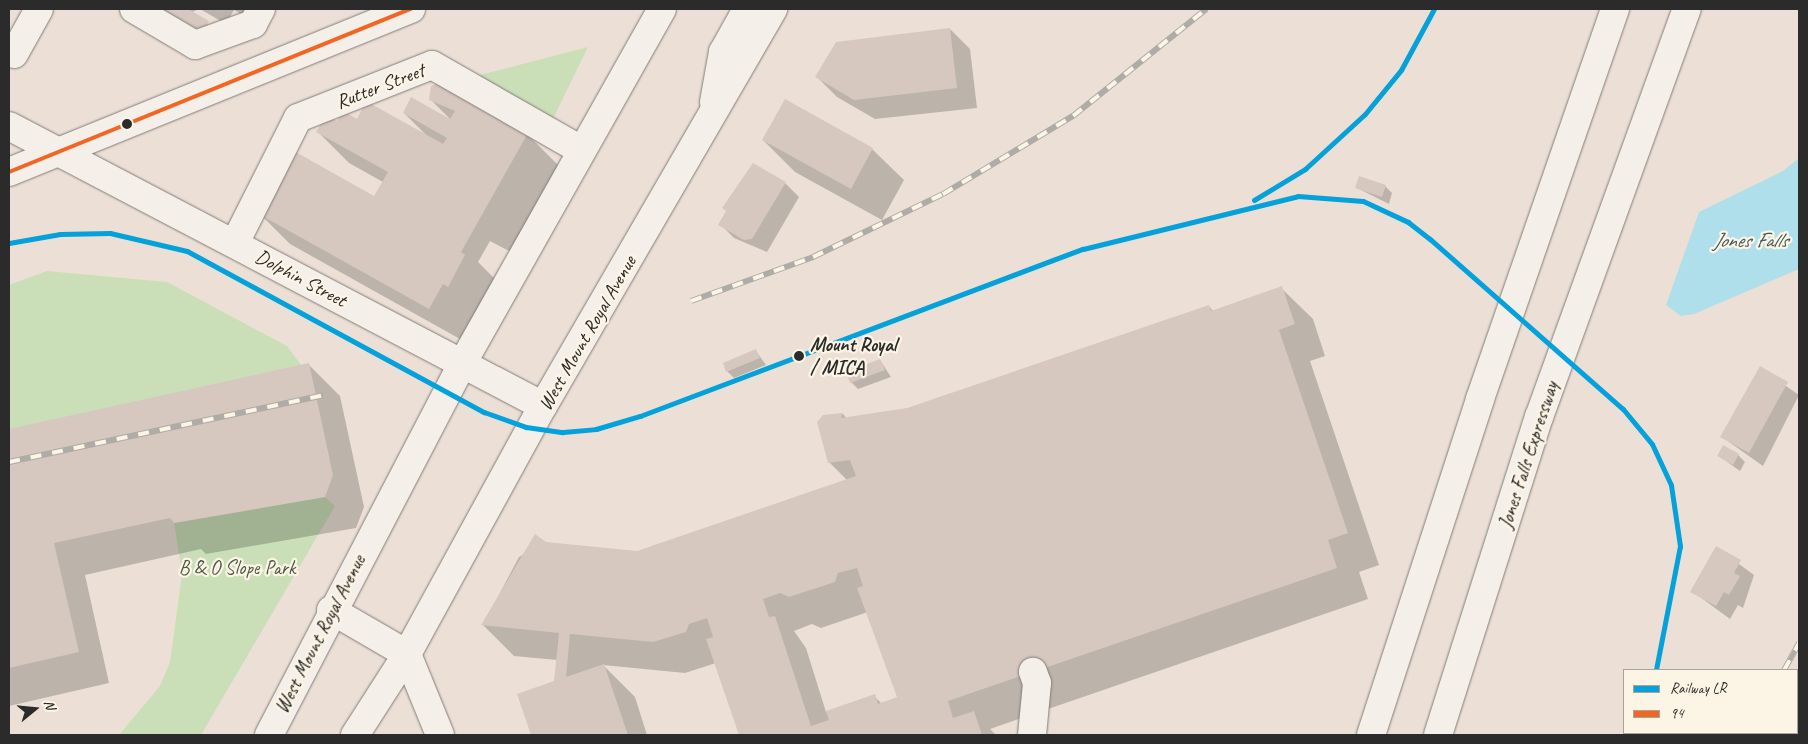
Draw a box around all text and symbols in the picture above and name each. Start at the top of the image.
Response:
street label: Rutter Street [332,58,428,114]
unlabelled marker [122,119,132,129]
water label: Jones Falls [1713,227,1787,253]
street label: Dolphin Street [251,244,351,312]
street label: West Mount Royal Avenue [533,251,641,415]
place label: Mount Royal / MICA [810,332,896,379]
marker: Mount Royal / MICA [792,349,806,363]
street label: Jones Falls Expressway [1493,378,1563,532]
street label: West Mount Royal Avenue [270,551,370,717]
park label: B & O Slope Park [178,555,296,579]
legend [1623,669,1798,734]
text: Railway LR [1670,679,1726,698]
north arrow [10,684,60,734]
text: N [40,698,59,711]
text: 94 [1670,704,1684,723]

